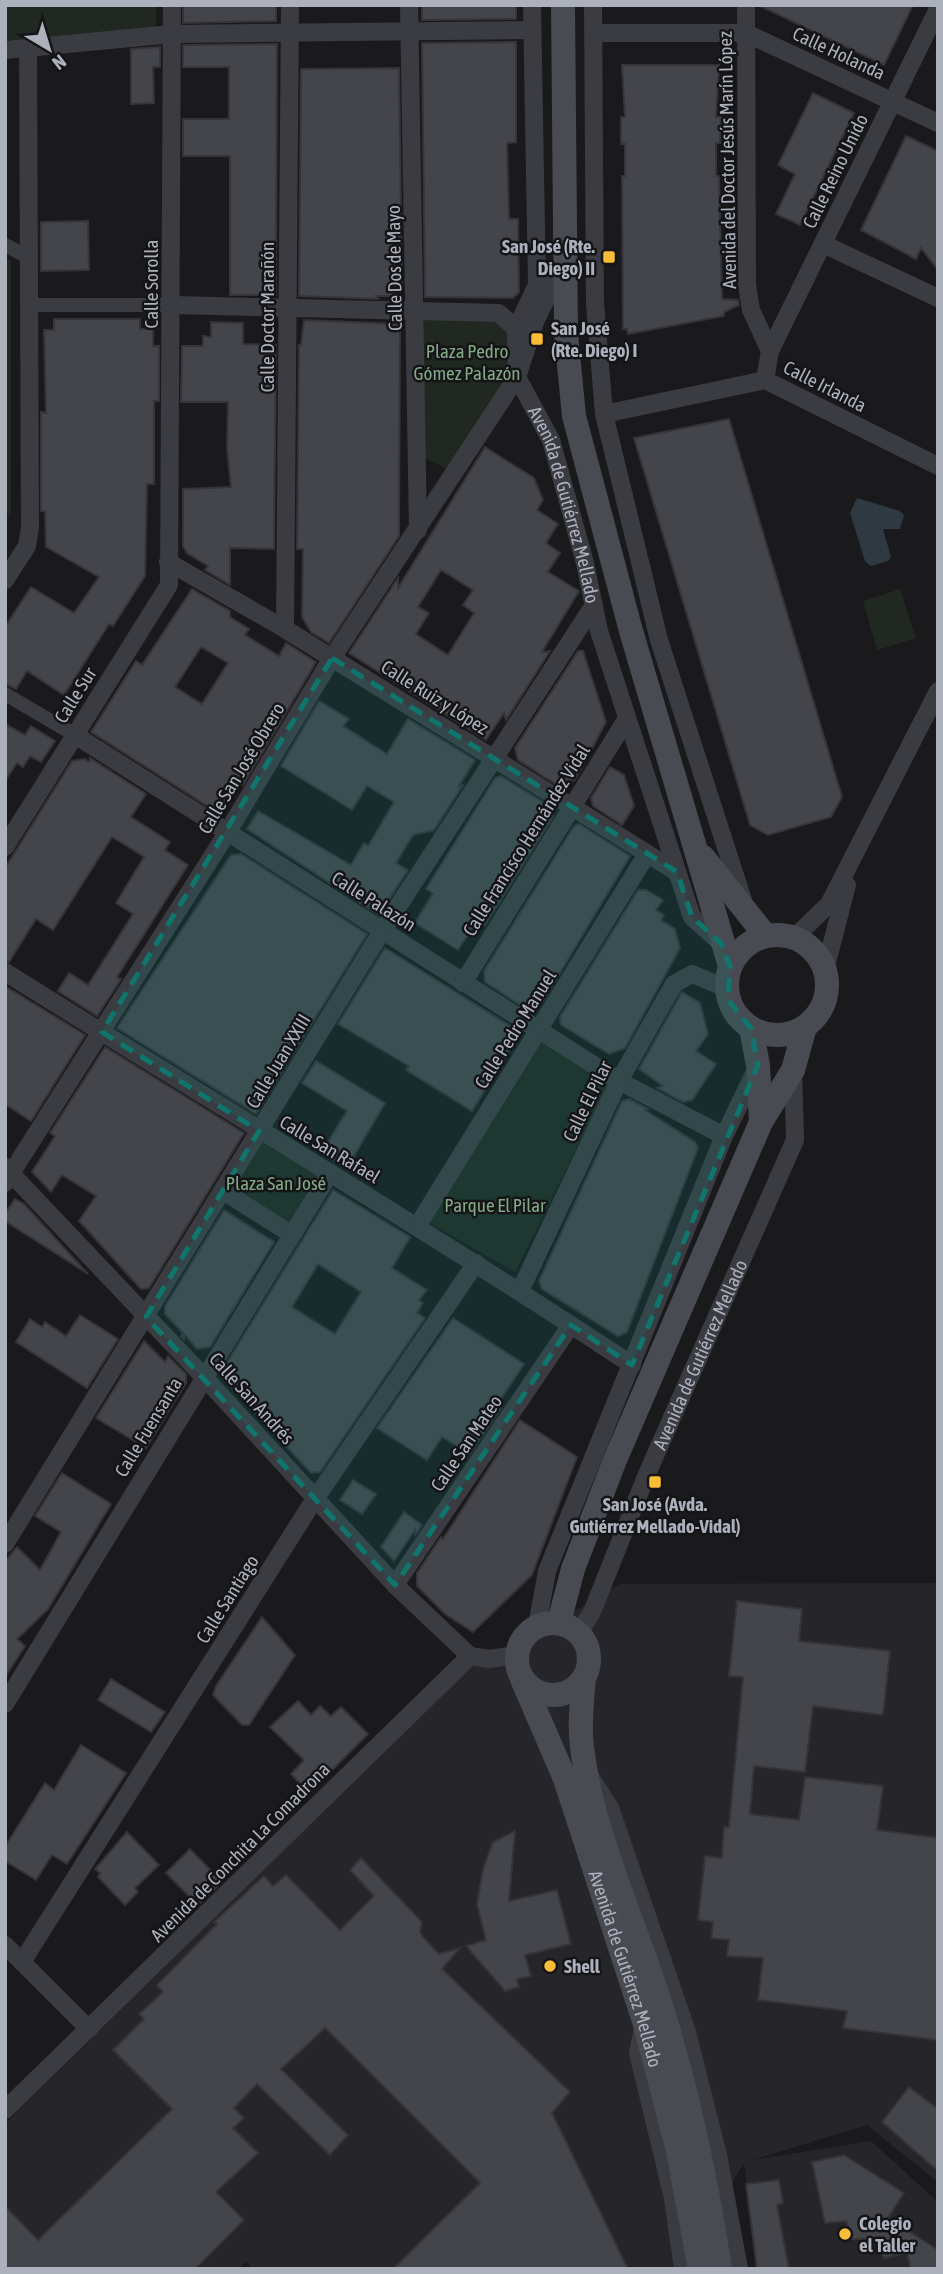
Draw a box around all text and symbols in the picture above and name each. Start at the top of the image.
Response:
north arrow [14,14,84,84]
street label: Calle Holanda [789,22,889,84]
street label: Avenida del Doctor Jesús Marín López [714,31,740,289]
text: N [48,50,71,75]
street label: Calle Reino Unido [798,110,872,232]
street label: Calle Dos de Mayo [382,205,406,331]
place label: San José (Rte. Diego) II [502,235,596,279]
street label: Calle Sorolla [140,240,162,328]
street label: Calle Doctor Marañón [256,242,278,392]
marker: San José (Rte. Diego) II [601,249,617,265]
place label: San José (Rte. Diego) I [551,317,637,361]
marker: San José (Rte. Diego) I [529,331,545,347]
park label: Plaza Pedro Gómez Palazón [413,340,521,384]
street label: Calle Irlanda [780,356,870,416]
street label: Avenida de Gutiérrez Mellado [524,402,604,605]
street label: Calle Ruiz y López [377,655,493,739]
street label: Calle Sur [49,663,101,727]
street label: Calle San José Obrero [193,698,289,838]
street label: Calle Francisco Hernández Vidal [458,740,594,940]
street label: Calle Palazón [328,867,420,935]
street label: Calle Pedro Manuel [470,966,560,1092]
street label: Calle Juan XXIII [241,1010,315,1112]
street label: Calle El Pilar [558,1057,616,1145]
street label: Calle San Rafael [276,1110,384,1188]
park label: Plaza San José [226,1172,326,1194]
park label: Parque El Pilar [444,1194,546,1216]
street label: Avenida de Gutiérrez Mellado [648,1256,752,1453]
street label: Calle San Andrés [205,1348,299,1449]
street label: Calle Fuensanta [110,1373,186,1481]
street label: Calle San Mateo [426,1391,506,1495]
marker: San José (Avda. Gutiérrez Mellado-Vidal) [647,1474,663,1490]
place label: San José (Avda. Gutiérrez Mellado-Vidal) [569,1493,741,1537]
street label: Calle Santiago [191,1551,263,1647]
street label: Avenida de Conchita La Comadrona [146,1758,334,1946]
street label: Avenida de Gutiérrez Mellado [584,1867,667,2070]
place label: Shell [564,1955,601,1977]
marker: Shell [542,1958,558,1974]
place label: Colegio el Taller [859,2212,916,2256]
marker: Colegio el Taller [837,2226,853,2242]

